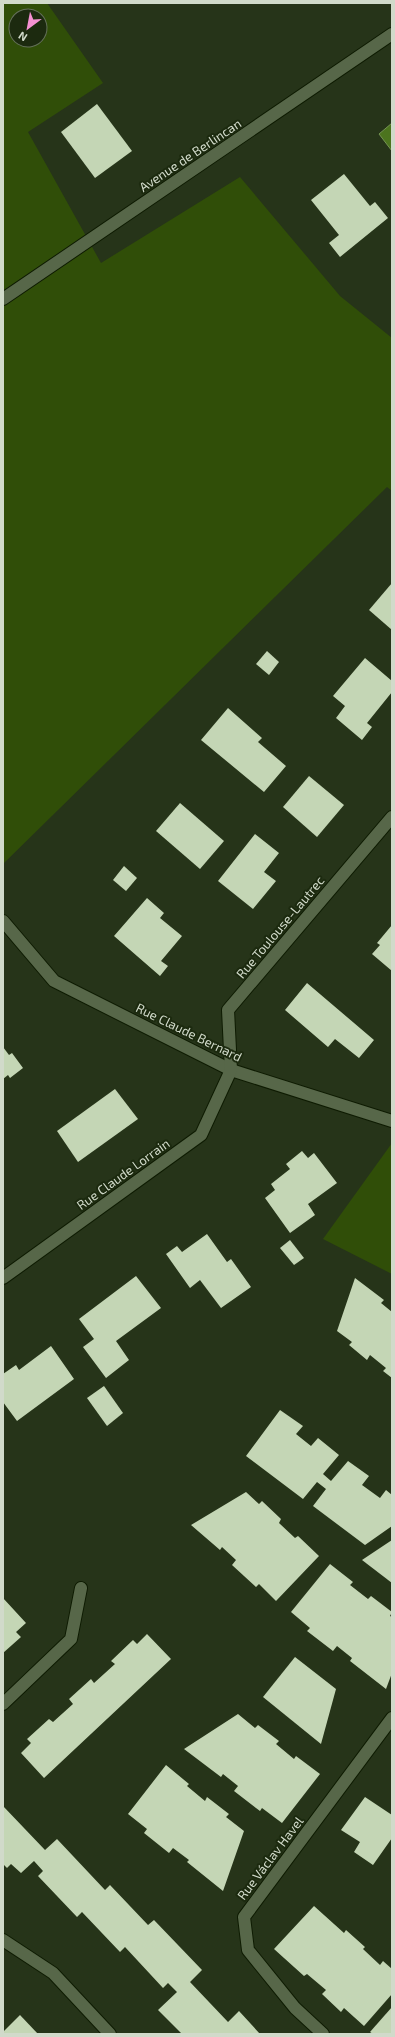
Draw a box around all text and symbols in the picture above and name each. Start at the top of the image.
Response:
north arrow [8,8,48,48]
text: N [16,29,29,45]
street label: Avenue de Berlincan [136,115,244,195]
street label: Rue Toulouse-Lautrec [233,873,327,981]
street label: Rue Claude Bernard [133,999,245,1065]
street label: Rue Claude Lorrain [73,1135,173,1213]
street label: Rue Václav Havel [234,1813,307,1903]

